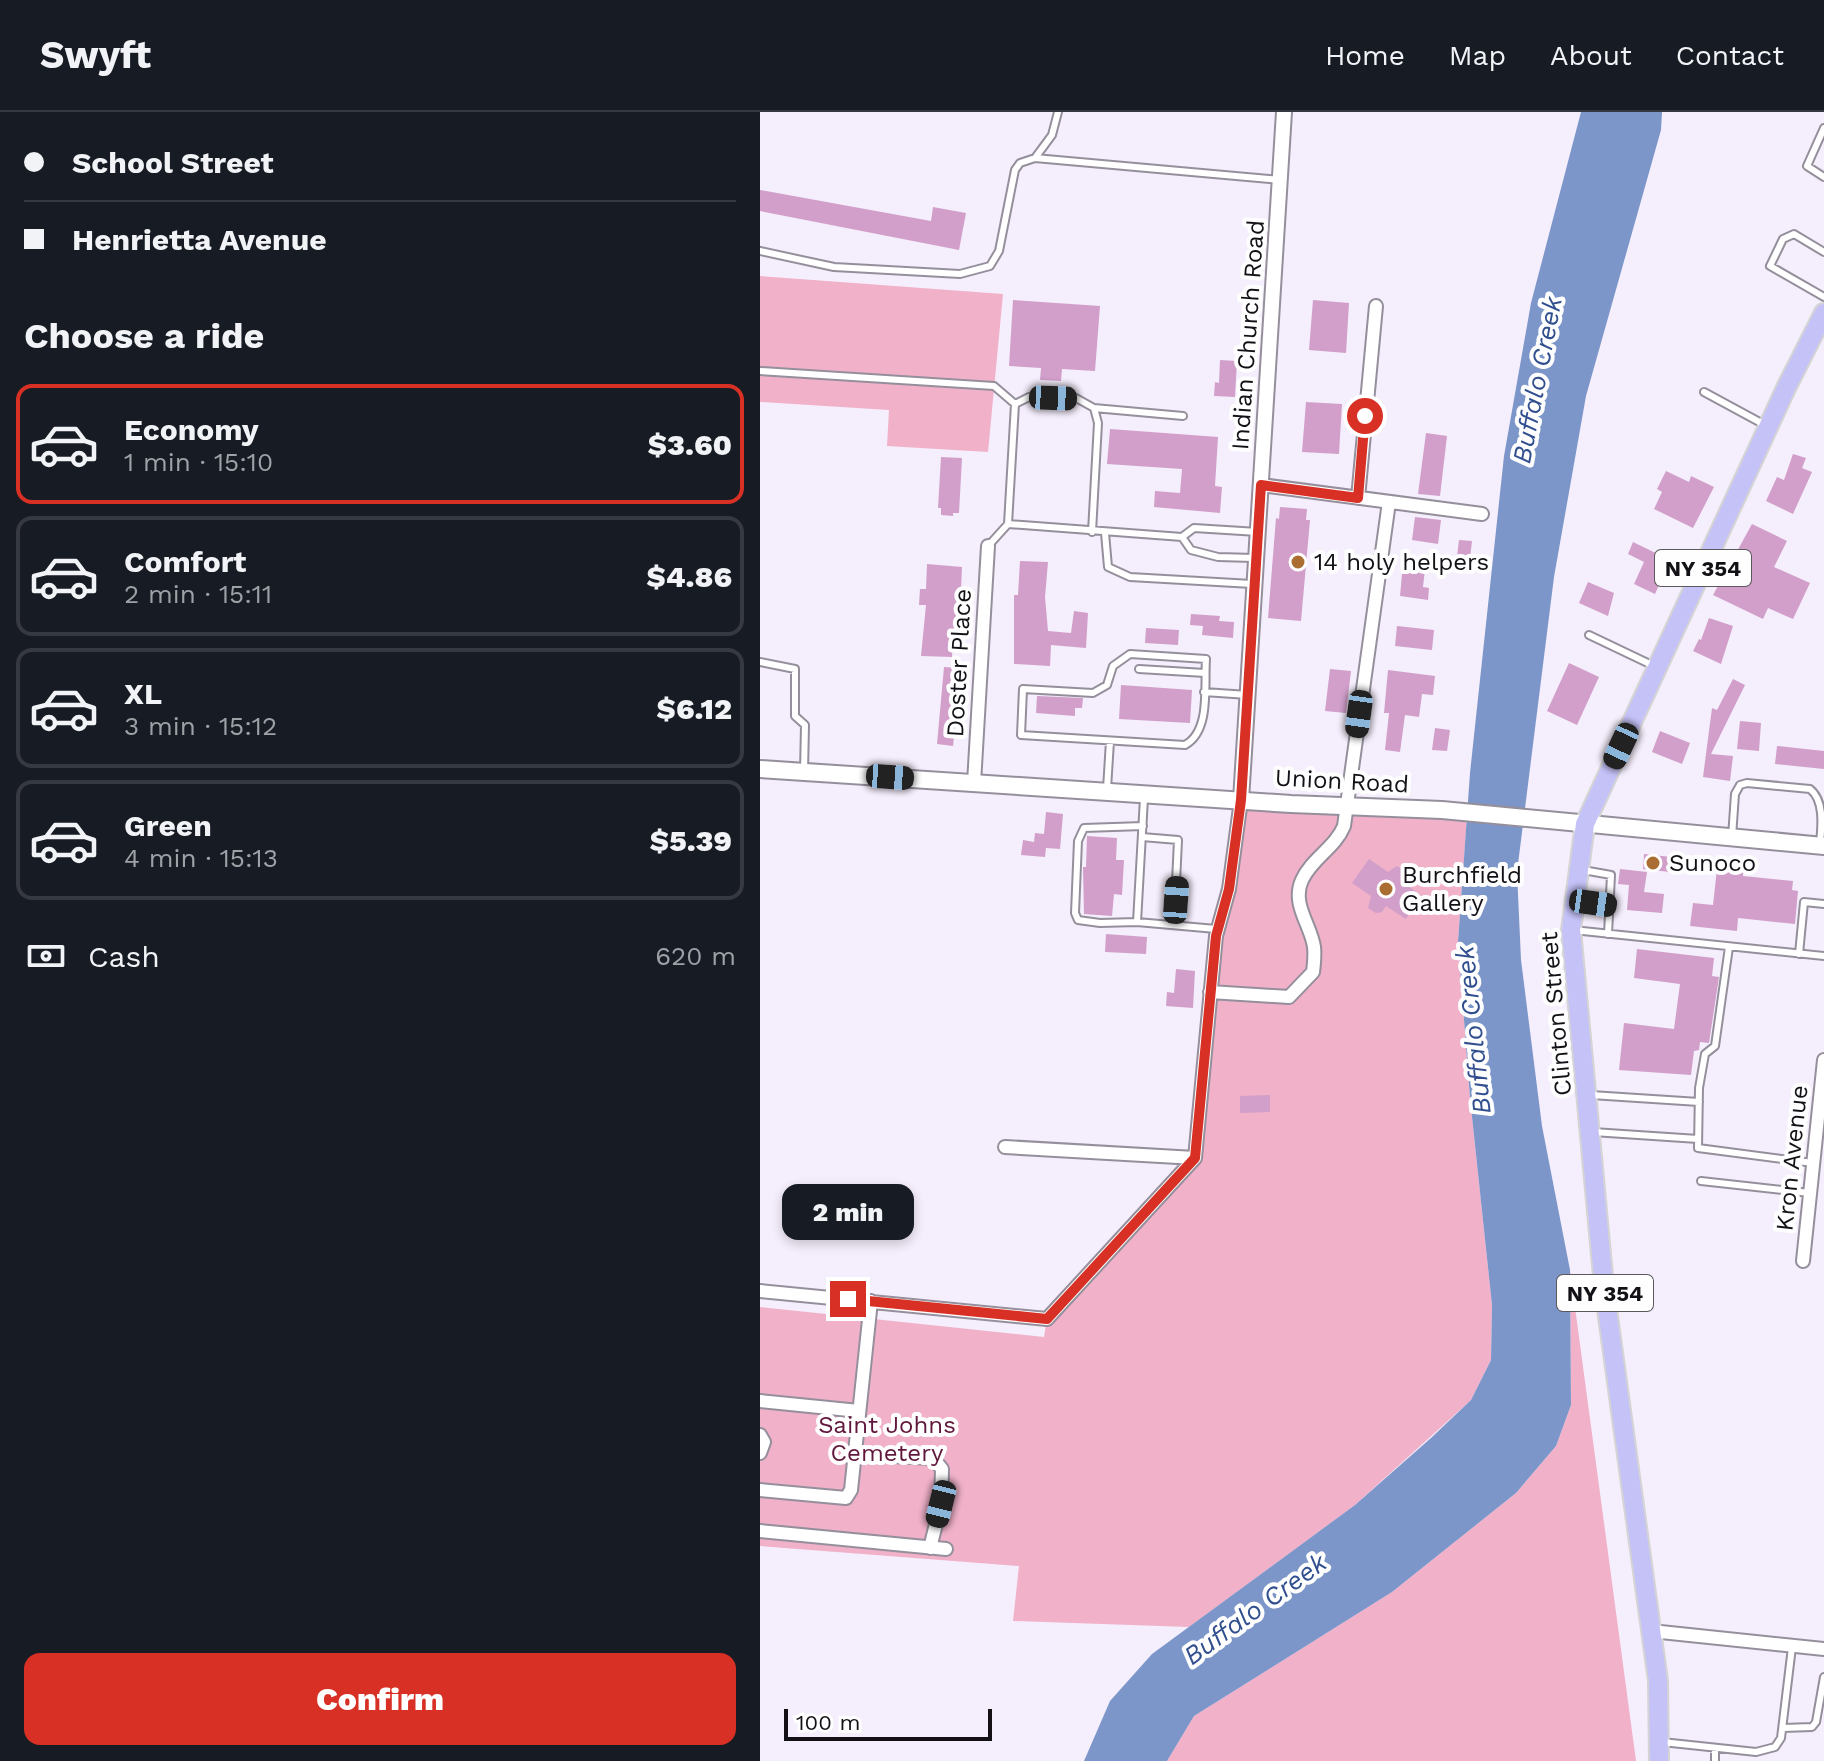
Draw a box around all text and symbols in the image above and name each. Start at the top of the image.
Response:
text: Swyft [40,33,151,77]
text: Home [1325,39,1405,72]
text: Map [1449,39,1506,72]
text: About [1550,39,1632,72]
text: Contact [1676,39,1784,72]
text: School Street [72,145,274,180]
street label: Indian Church Road [1226,219,1270,451]
text: Henrietta Avenue [72,222,327,257]
water label: Buffalo Creek [1506,293,1568,466]
text: Choose a ride [24,315,264,357]
car [1029,385,1077,411]
route start [1347,398,1383,434]
icon: car [28,408,100,480]
text: Economy [124,412,259,447]
text: $3.60 [648,427,732,462]
text: 1 min · 15:10 [124,447,273,477]
icon: car [28,540,100,612]
text: Comfort [124,544,246,579]
place label: 14 holy helpers [1314,548,1489,576]
road number: NY 354 [1655,550,1751,586]
marker: 14 holy helpers [1289,553,1307,571]
text: $4.86 [646,559,732,594]
text: 2 min · 15:11 [124,579,272,609]
street label: Doster Place [941,588,977,738]
icon: car [28,672,100,744]
text: XL [124,676,162,711]
car [1344,689,1374,739]
text: $6.12 [656,691,732,726]
text: 3 min · 15:12 [124,711,277,741]
car [1600,719,1642,773]
car [865,763,915,791]
street label: Union Road [1274,764,1410,798]
icon: car [28,804,100,876]
text: Green [124,808,212,843]
text: $5.39 [650,823,732,858]
text: 4 min · 15:13 [124,843,278,873]
place label: Sunoco [1669,849,1756,877]
marker: Sunoco [1644,854,1662,872]
place label: Burchfield Gallery [1402,861,1522,917]
car [1162,875,1190,925]
marker: Burchfield Gallery [1377,880,1395,898]
car [1568,888,1618,918]
street label: Clinton Street [1535,931,1577,1097]
icon: cash [24,934,68,978]
text: Cash [88,939,160,974]
text: 620 m [655,941,736,971]
water label: Buffalo Creek [1449,943,1497,1116]
street label: Kron Avenue [1770,1084,1814,1232]
callout: 2 min [782,1183,914,1239]
text: 2 min [813,1197,883,1227]
road number: NY 354 [1557,1275,1653,1311]
route end [830,1281,866,1317]
park label: Saint Johns Cemetery [818,1411,956,1467]
car [924,1478,958,1530]
water label: Buffalo Creek [1178,1547,1333,1671]
button: Confirm [24,1653,736,1745]
scale bar [784,1705,992,1741]
text: 100 m [796,1710,860,1735]

